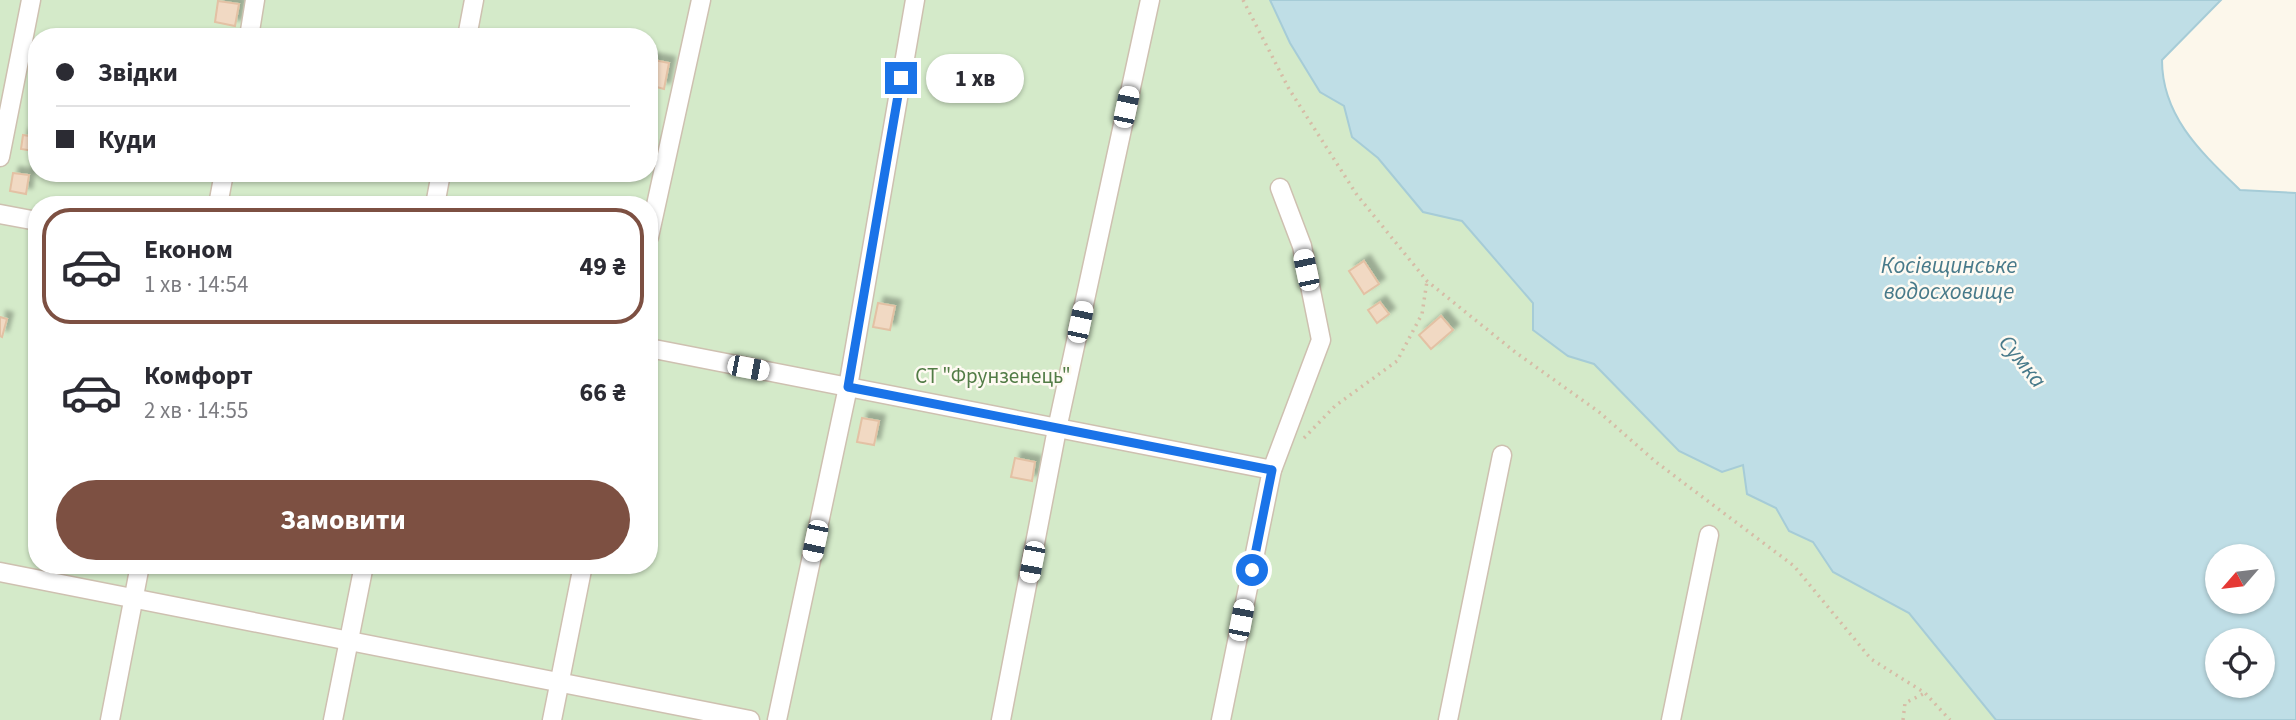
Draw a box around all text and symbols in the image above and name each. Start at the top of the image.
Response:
text: Звідки [98,54,178,91]
callout: 1 хв [926,54,1024,102]
route end [885,62,917,94]
text: 1 хв [955,62,995,95]
car [1112,84,1141,130]
text: Куди [98,121,157,158]
text: Економ [144,231,233,268]
icon: car [60,235,123,298]
car [1292,247,1321,293]
text: 49 ₴ [580,248,626,285]
water label: Косівщинське водосховище [1881,249,2017,308]
text: 1 хв · 14:54 [144,268,248,301]
car [1066,299,1095,345]
water label: Сумка [1991,328,2054,395]
car [726,354,771,382]
text: Комфорт [144,357,253,394]
icon: car [60,361,123,424]
park label: СТ "Фрунзенець" [915,361,1071,391]
text: 66 ₴ [580,374,626,411]
text: 2 хв · 14:55 [144,394,248,427]
button: Замовити [56,480,630,560]
car [801,518,830,564]
car [1018,539,1047,585]
north arrow [2205,544,2275,614]
map controls [2205,544,2275,698]
route start [1236,554,1268,586]
car [1227,597,1256,643]
button: locate [2205,628,2275,698]

